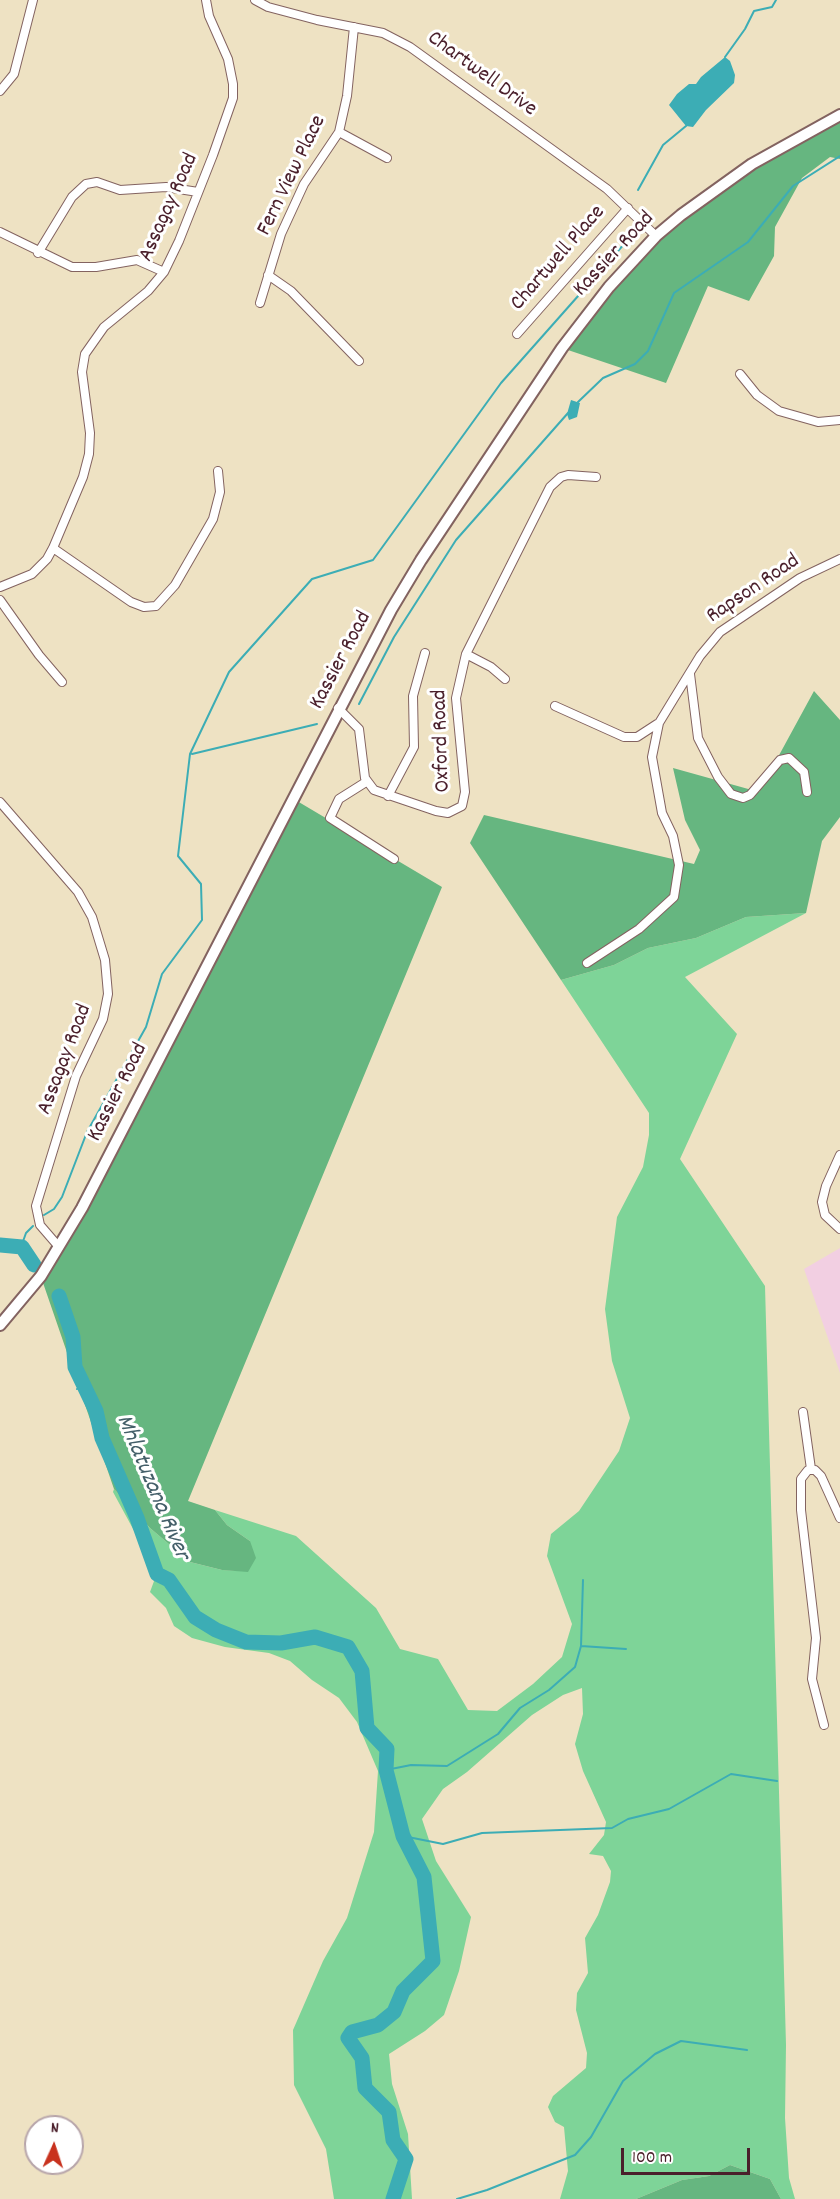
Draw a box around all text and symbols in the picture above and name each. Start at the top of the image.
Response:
street label: Chartwell Drive [421,26,541,124]
street label: Fern View Place [253,112,333,240]
street label: Assagay Road [134,150,206,266]
street label: Chartwell Place [506,201,612,317]
street label: Kassier Road [569,207,661,303]
street label: Rapson Road [702,549,806,631]
street label: Kassier Road [305,608,379,714]
street label: Oxford Road [428,689,458,793]
street label: Assagay Road [33,1001,99,1119]
street label: Kassier Road [83,1039,155,1147]
water label: Mhlatuzana River [107,1411,195,1565]
north arrow [24,2115,84,2175]
text: N [50,2117,59,2140]
scale bar [624,2136,753,2174]
text: 100 m [632,2146,672,2171]

